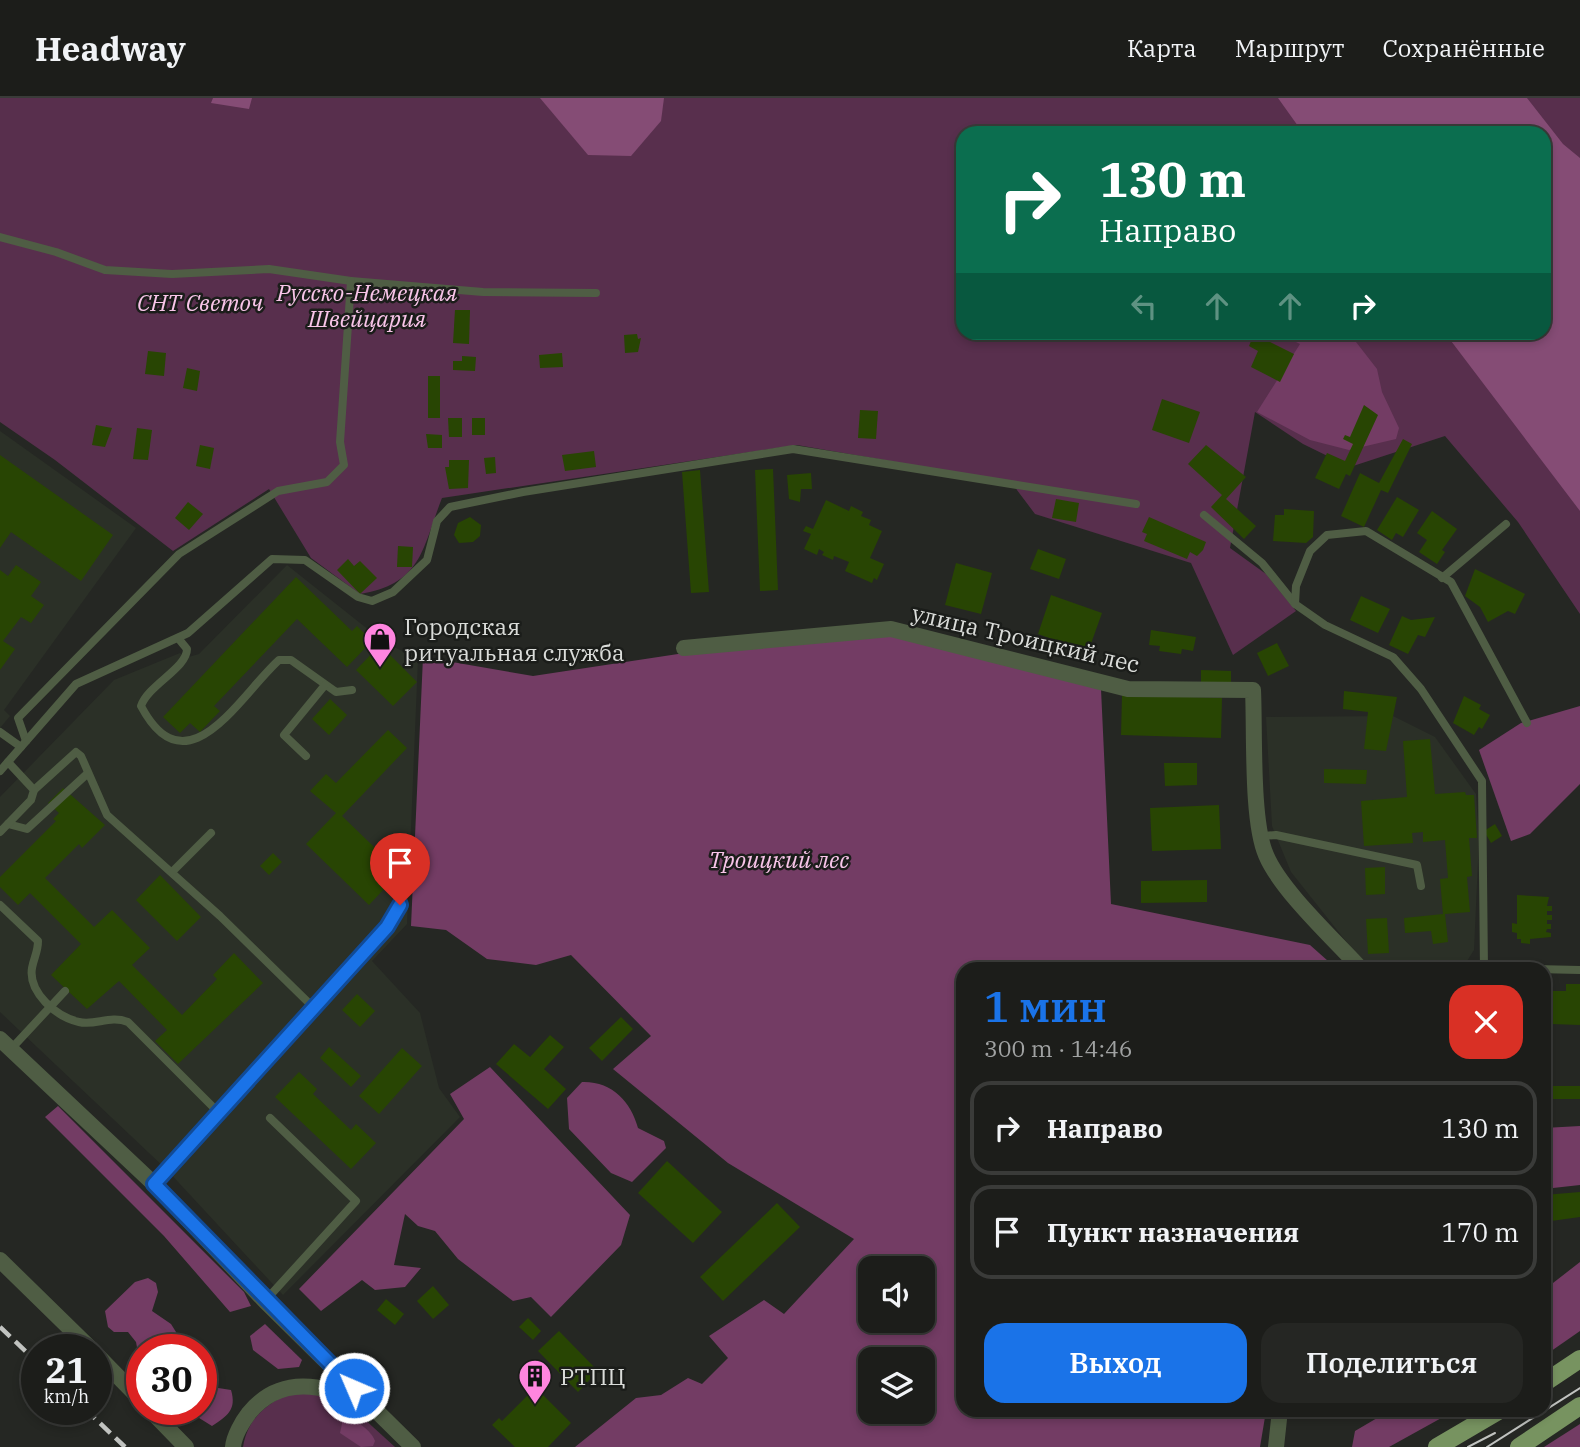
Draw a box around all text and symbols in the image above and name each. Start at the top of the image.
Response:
text: Headway [35,27,186,70]
text: Карта [1127,32,1197,64]
text: Маршрут [1235,32,1344,64]
text: Сохранённые [1382,32,1545,64]
text: 130 m [1099,147,1246,210]
icon: right [984,154,1075,245]
text: Направо [1099,209,1236,251]
park label: Русско-Немецкая Швейцария [276,277,457,333]
park label: СНТ Светоч [137,287,263,317]
icon: left [1125,287,1163,325]
icon: ahead [1198,287,1236,325]
icon: ahead [1271,287,1309,325]
icon: right [1344,287,1382,325]
street label: улица Троицкий лес [909,597,1143,679]
place label: Городская ритуальная служба [404,611,625,667]
shop icon: Городская ритуальная служба [361,620,399,669]
pin [370,833,430,905]
icon: arrive [381,844,419,882]
park label: Троицкий лес [709,844,849,874]
text: 1 мин [984,979,1107,1034]
button: close [1449,985,1523,1059]
text: 300 m · 14:46 [984,1033,1133,1063]
icon: right [988,1109,1026,1147]
text: Направо [1047,1111,1163,1145]
text: 130 m [1441,1111,1519,1145]
icon: arrive [988,1213,1026,1251]
text: Пункт назначения [1047,1215,1299,1249]
text: 170 m [1441,1215,1519,1249]
map controls [858,1256,935,1424]
button: sound [858,1256,935,1333]
button: Выход [984,1323,1247,1403]
button: Поделиться [1261,1323,1523,1403]
speed limit sign: 30 [126,1334,217,1425]
text: 21 [45,1347,88,1393]
button: layers [858,1347,935,1424]
position arrow [317,1351,391,1425]
building icon: РТПЦ [516,1357,554,1406]
place label: РТПЦ [560,1361,626,1391]
text: km/h [44,1385,89,1408]

